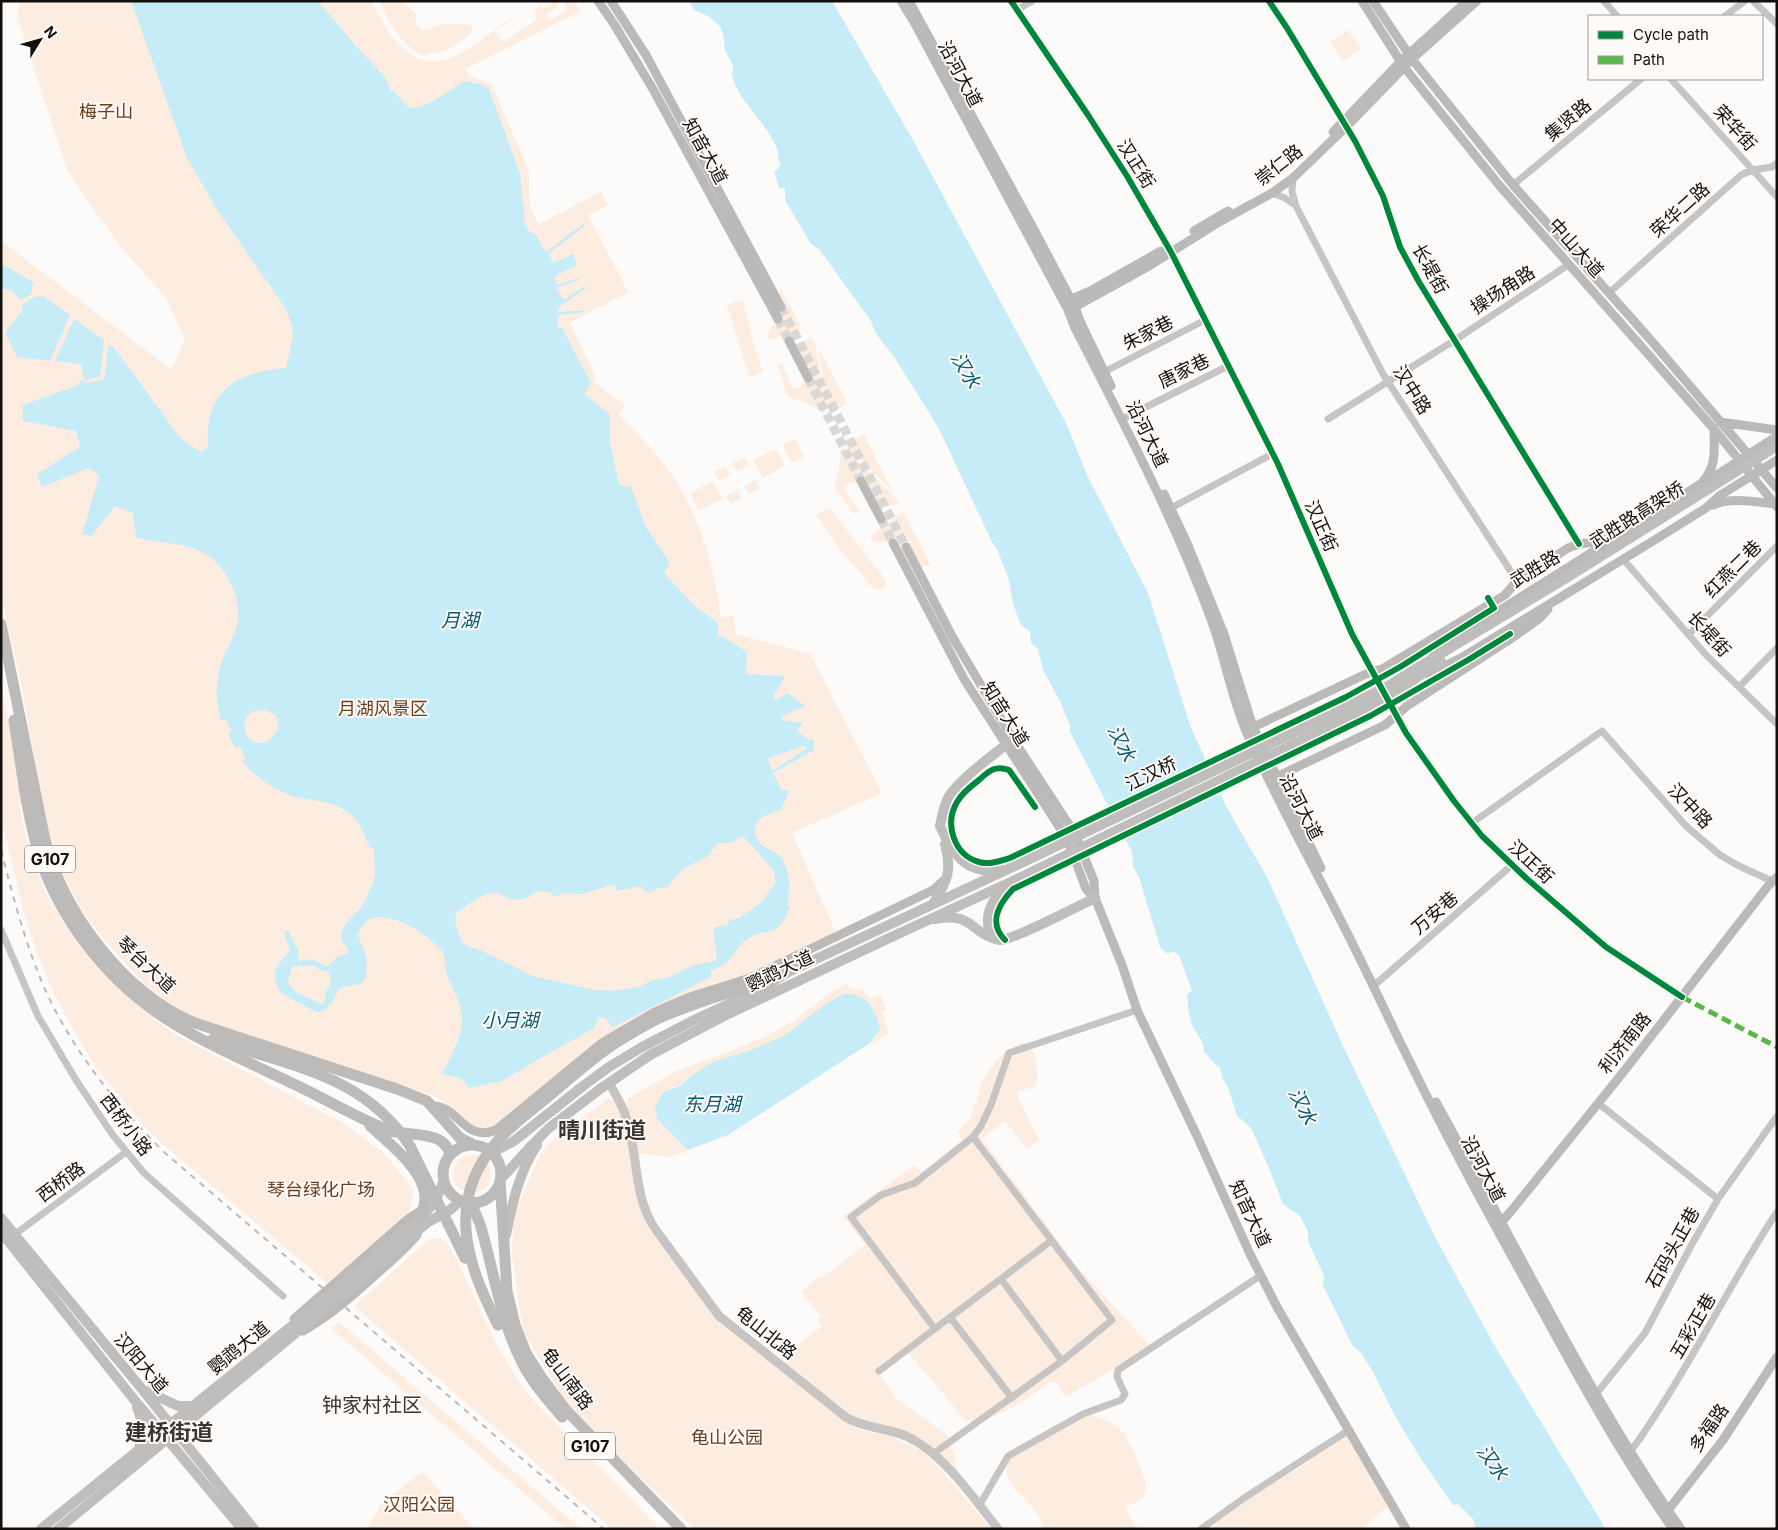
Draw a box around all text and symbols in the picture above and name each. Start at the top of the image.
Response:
north arrow [15,15,65,65]
legend [1588,15,1763,80]
text: N [41,22,61,41]
text: Cycle path [1633,25,1709,44]
street label: 沿河大道 [934,37,987,110]
text: Path [1633,50,1665,69]
street label: 集贤路 [1540,94,1595,145]
park label: 梅子山 [79,101,133,122]
street label: 荣华街 [1710,101,1761,155]
street label: 知音大道 [679,114,732,187]
street label: 汉正街 [1113,135,1160,192]
street label: 崇仁路 [1251,140,1306,190]
street label: 荣华二路 [1646,178,1713,242]
street label: 中山大道 [1544,214,1608,281]
street label: 长堤街 [1408,240,1453,297]
street label: 操场角路 [1467,261,1539,318]
street label: 朱家巷 [1119,311,1177,354]
water label: 汉水 [946,348,986,393]
street label: 唐家巷 [1155,349,1213,392]
street label: 汉中路 [1389,361,1436,418]
street label: 沿河大道 [1122,397,1173,471]
street label: 武胜路高架桥 [1585,477,1688,552]
street label: 汉正街 [1301,497,1342,555]
street label: 红燕二巷 [1700,536,1766,602]
street label: 武胜路 [1506,546,1563,591]
street label: 长堤街 [1684,607,1735,661]
water label: 月湖 [441,609,482,632]
street label: 知音大道 [977,678,1033,750]
park label: 月湖风景区 [338,698,428,719]
water label: 汉水 [1103,721,1141,766]
street label: 江汉桥 [1122,752,1180,795]
street label: 沿河大道 [1276,770,1327,844]
street label: 汉中路 [1664,779,1717,832]
street label: 汉正街 [1504,836,1558,888]
road number: G107 [25,846,75,872]
street label: 万安巷 [1407,887,1462,938]
street label: 琴台大道 [113,932,180,997]
street label: 鹦鹉大道 [743,946,817,995]
street label: 利济南路 [1594,1008,1655,1078]
water label: 小月湖 [481,1009,541,1032]
water label: 汉水 [1284,1084,1322,1129]
street label: 西桥小路 [96,1090,156,1160]
water label: 东月湖 [683,1093,743,1116]
district label: 晴川街道 [558,1117,646,1143]
street label: 沿河大道 [1457,1132,1510,1205]
street label: 西桥路 [33,1157,89,1206]
street label: 知音大道 [1226,1177,1275,1251]
park label: 琴台绿化广场 [267,1179,375,1200]
street label: 石码头正巷 [1642,1203,1704,1292]
street label: 五彩正巷 [1665,1289,1720,1362]
street label: 龟山北路 [732,1302,801,1363]
street label: 鹦鹉大道 [204,1317,273,1378]
street label: 汉阳大道 [110,1328,173,1397]
street label: 龟山南路 [537,1344,597,1414]
district label: 钟家村社区 [322,1393,422,1417]
street label: 多福路 [1685,1400,1733,1456]
district label: 建桥街道 [125,1419,213,1445]
park label: 龟山公园 [691,1427,763,1448]
road number: G107 [565,1432,615,1460]
water label: 汉水 [1472,1440,1513,1485]
park label: 汉阳公园 [383,1494,455,1515]

